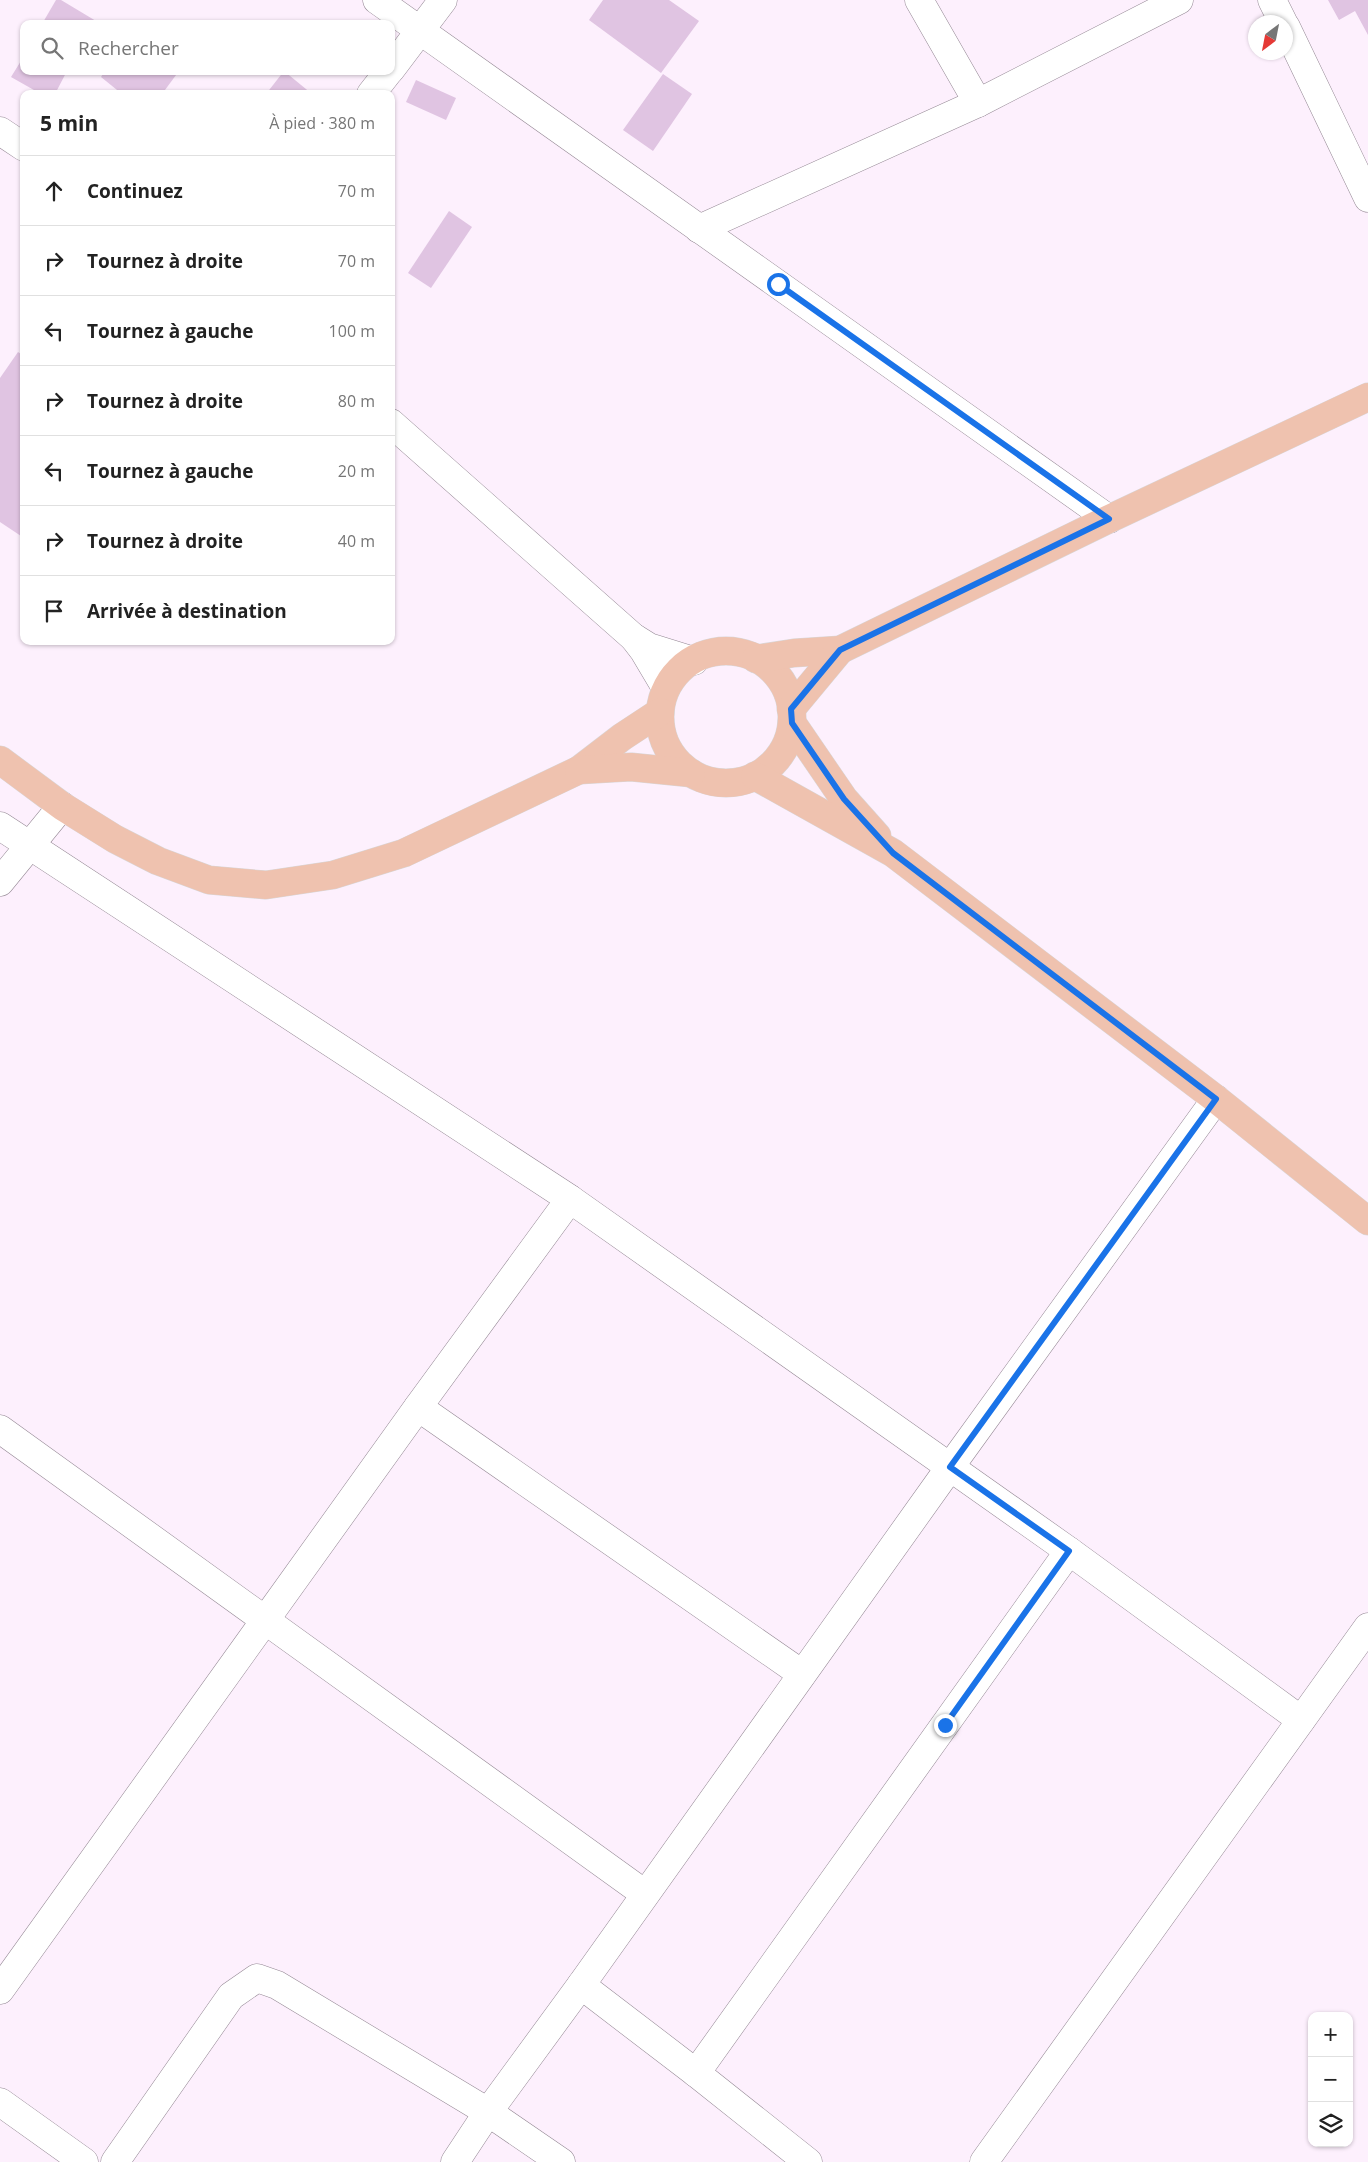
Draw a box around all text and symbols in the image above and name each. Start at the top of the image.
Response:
north arrow [1248,15,1293,60]
search box [20,20,395,75]
icon: search [38,34,66,62]
text: Rechercher [78,35,179,61]
text: 5 min [40,109,98,137]
text: À pied · 380 m [269,112,375,134]
icon: ahead [40,177,68,205]
text: Continuez [87,178,183,204]
text: 70 m [338,180,375,202]
icon: right [40,247,68,275]
text: Tournez à droite [87,248,243,274]
text: 70 m [338,250,375,272]
route start [767,273,790,296]
icon: left [40,317,68,345]
text: Tournez à gauche [87,318,253,344]
text: 100 m [329,320,375,342]
icon: right [40,387,68,415]
text: Tournez à droite [87,388,243,414]
text: 80 m [338,390,375,412]
icon: left [40,457,68,485]
text: Tournez à gauche [87,458,253,484]
text: 20 m [338,460,375,482]
icon: right [40,527,68,555]
text: Tournez à droite [87,528,243,554]
text: 40 m [338,530,375,552]
icon: arrive [40,597,68,625]
text: Arrivée à destination [87,598,287,624]
route end [934,1714,957,1737]
map controls [1308,2012,1353,2147]
button: + [1308,2012,1353,2057]
button: − [1308,2057,1353,2102]
button: layers [1308,2102,1353,2147]

